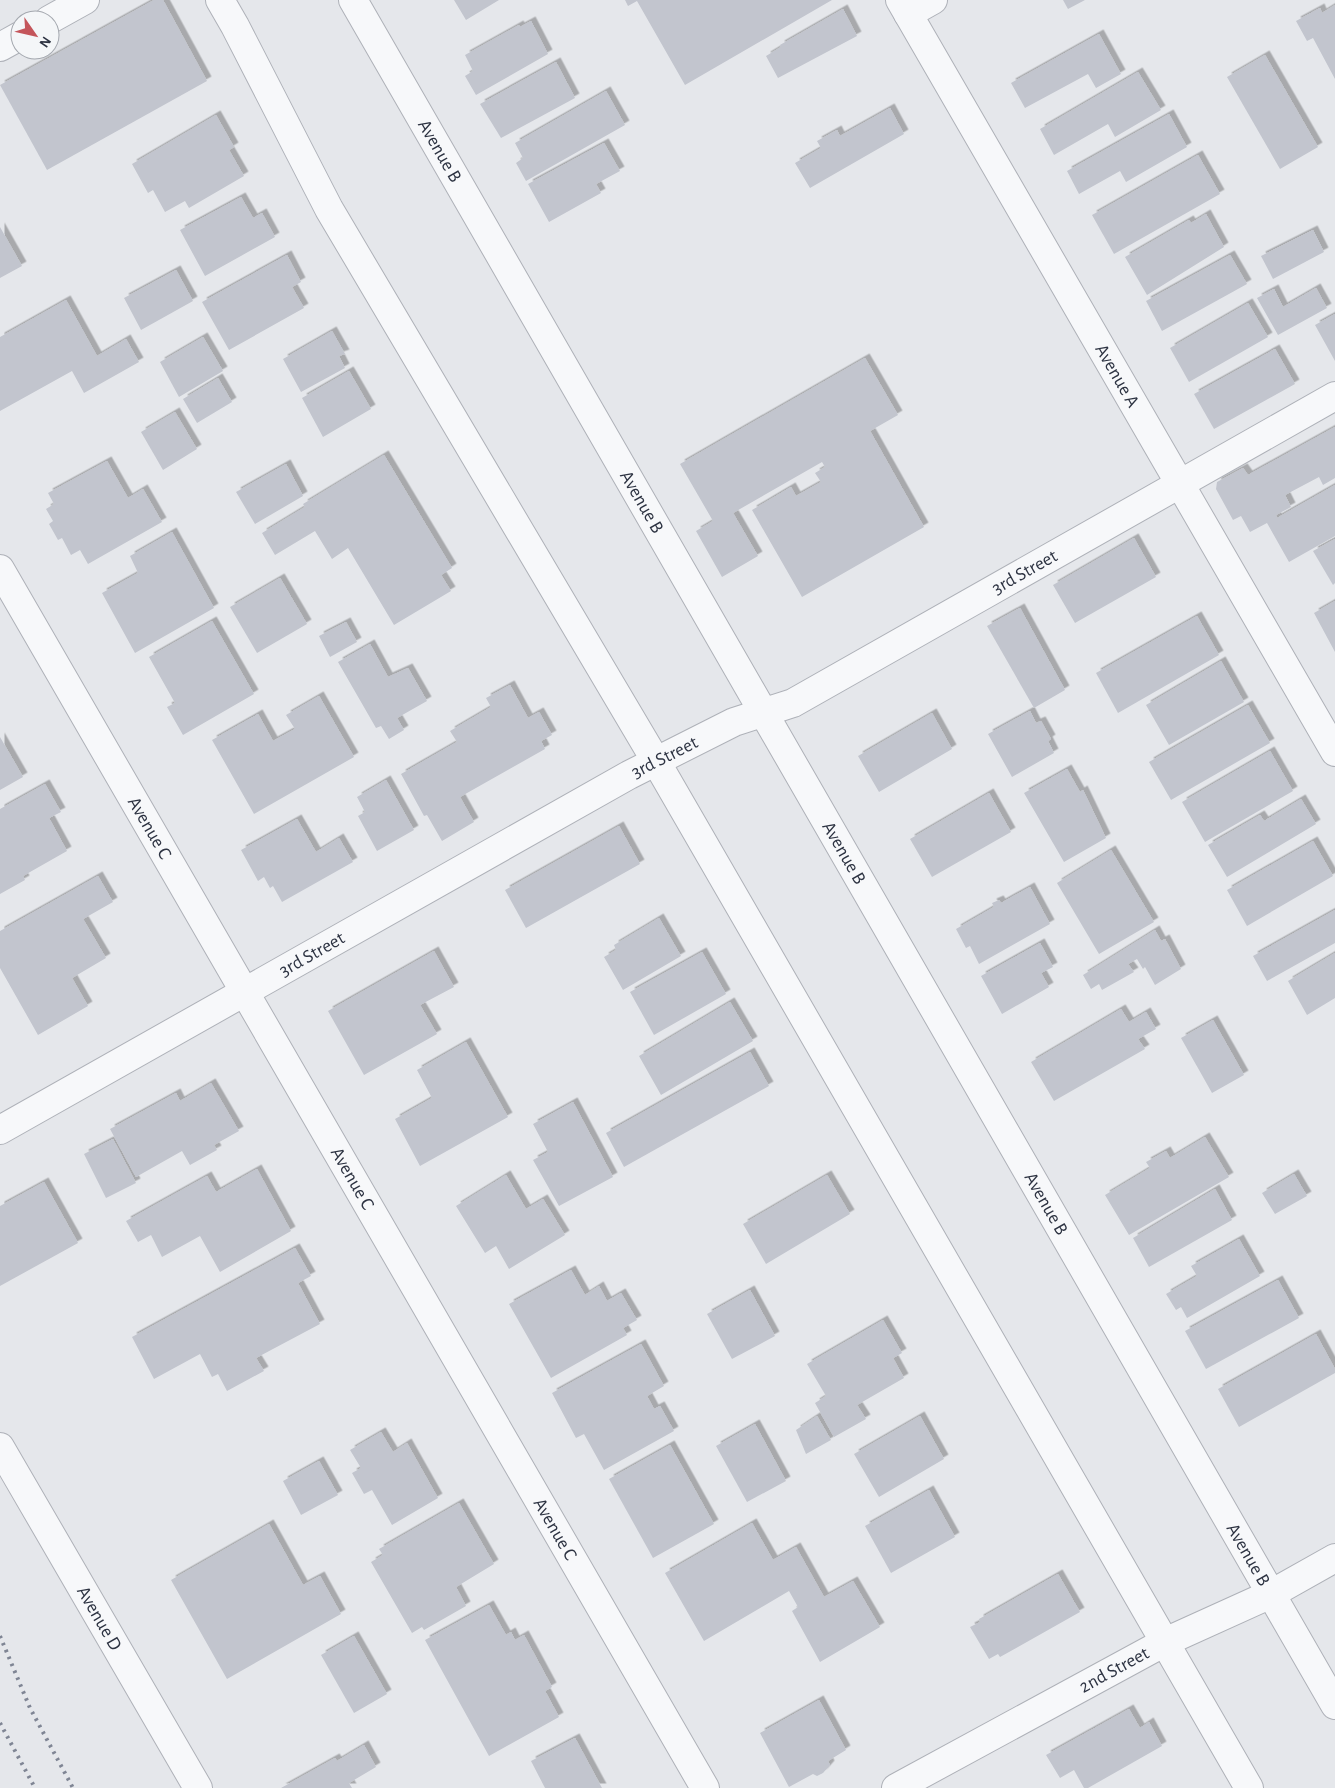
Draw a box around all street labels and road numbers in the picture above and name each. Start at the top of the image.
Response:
street label: Avenue B [414,116,465,185]
street label: Avenue A [1092,341,1143,411]
street label: Avenue B [617,467,667,536]
street label: 3rd Street [989,546,1060,598]
street label: 3rd Street [628,732,701,782]
street label: Avenue C [124,793,175,862]
street label: Avenue B [819,818,869,887]
street label: 3rd Street [276,928,348,980]
street label: Avenue C [327,1144,378,1213]
street label: Avenue B [1021,1169,1072,1238]
street label: Avenue C [530,1495,581,1563]
street label: Avenue B [1223,1520,1274,1589]
street label: Avenue D [73,1583,125,1654]
street label: 2nd Street [1076,1643,1152,1696]

